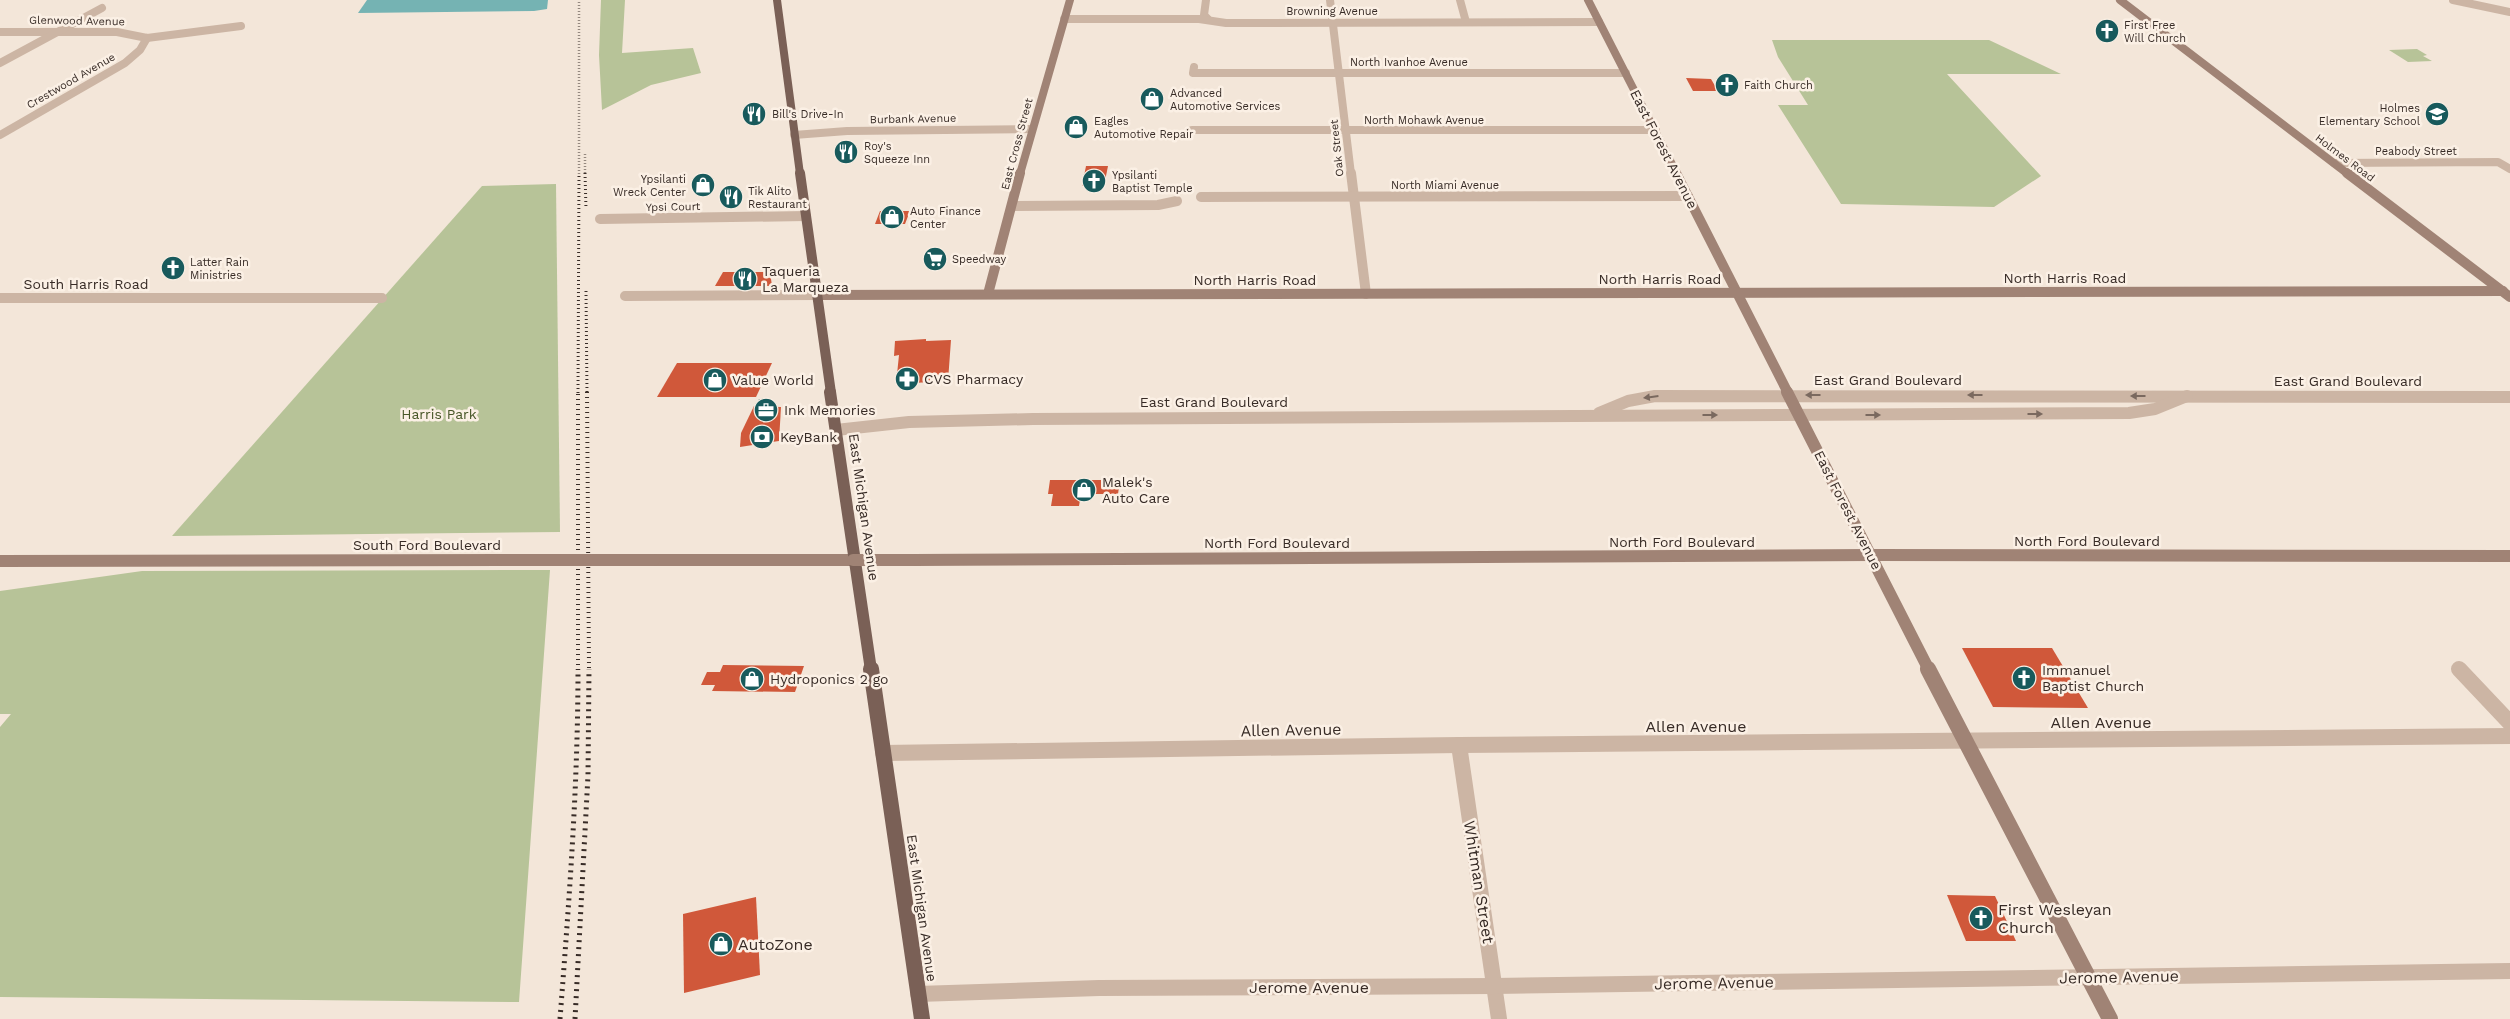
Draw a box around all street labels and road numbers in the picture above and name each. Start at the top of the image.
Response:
street label: Browning Avenue [1286,5,1378,18]
street label: Glenwood Avenue [29,14,125,28]
street label: Crestwood Avenue [24,50,118,112]
street label: North Ivanhoe Avenue [1350,56,1468,69]
street label: East Forest Avenue [1627,87,1701,211]
street label: East Cross Street [999,96,1036,191]
street label: Burbank Avenue [870,112,956,126]
street label: North Mohawk Avenue [1364,114,1484,127]
street label: Oak Street [1327,118,1346,177]
street label: Holmes Road [2313,131,2377,185]
street label: Peabody Street [2375,145,2457,158]
street label: North Miami Avenue [1391,179,1499,192]
street label: Ypsi Court [646,200,701,214]
street label: North Harris Road [2004,270,2126,286]
street label: North Harris Road [1599,271,1721,287]
street label: North Harris Road [1194,272,1316,288]
street label: South Harris Road [24,276,148,292]
street label: East Grand Boulevard [1814,372,1962,388]
street label: East Grand Boulevard [2274,373,2422,389]
street label: East Grand Boulevard [1140,394,1288,410]
street label: East Michigan Avenue [846,432,882,582]
street label: East Forest Avenue [1811,448,1885,572]
street label: North Ford Boulevard [2014,533,2160,549]
street label: North Ford Boulevard [1609,534,1755,550]
street label: North Ford Boulevard [1204,535,1350,551]
street label: South Ford Boulevard [353,537,501,553]
street label: Allen Avenue [2051,713,2151,732]
street label: Allen Avenue [1646,717,1746,736]
street label: Allen Avenue [1240,720,1342,740]
street label: Whitman Street [1460,819,1498,945]
street label: East Michigan Avenue [904,833,940,983]
street label: Jerome Avenue [2059,966,2179,988]
street label: Jerome Avenue [1654,972,1774,994]
street label: Jerome Avenue [1249,978,1369,997]

